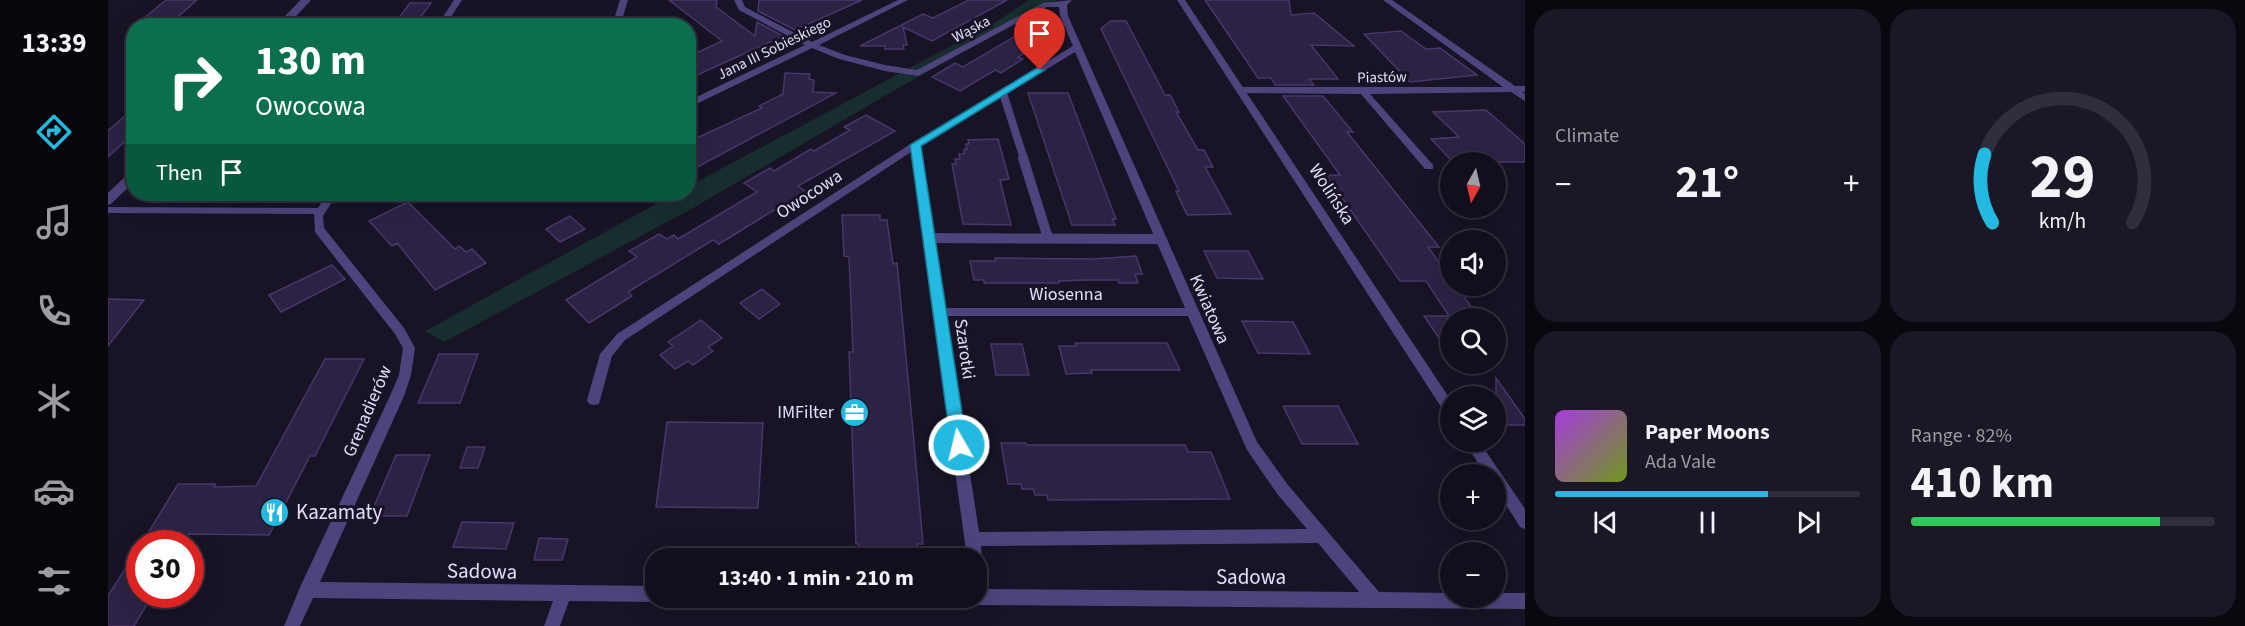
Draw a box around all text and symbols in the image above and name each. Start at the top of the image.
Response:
pin [1014,8,1065,70]
street label: Wąska [949,11,994,48]
street label: Jana III Sobieskiego [714,12,835,85]
icon: arrive [1023,17,1056,50]
text: 13:39 [21,24,87,63]
text: 130 m [255,31,366,91]
icon: right [156,42,234,120]
street label: Piastów [1357,67,1407,88]
text: Owocowa [255,87,366,126]
icon: directions [33,111,75,153]
text: Climate [1555,122,1619,150]
text: 29 [2030,133,2096,222]
text: 21° [1675,151,1739,215]
north arrow [1440,152,1506,218]
map controls [1440,152,1506,608]
icon: arrive [215,156,248,189]
text: Then [156,157,203,189]
street label: Wolińska [1303,159,1361,230]
text: − [1555,161,1571,208]
text: + [1843,161,1859,208]
street label: Owocowa [771,164,847,225]
icon: music [33,201,75,243]
text: km/h [2039,206,2087,237]
button: sound [1440,230,1506,296]
street label: Kwiatowa [1183,270,1236,348]
street label: Wiosenna [1029,282,1103,307]
icon: phone [33,290,75,332]
button: search [1440,308,1506,374]
street label: Szarotki [948,317,981,381]
street label: Grenadierów [337,362,398,461]
icon: climate [33,380,75,422]
button: layers [1440,386,1506,452]
office icon: IMFilter [839,396,871,428]
place label: IMFilter [777,400,835,425]
position arrow [927,413,991,477]
text: Paper Moons [1645,416,1770,448]
text: Range · 82% [1911,422,2012,450]
text: Ada Vale [1645,448,1716,476]
text: 410 km [1911,451,2054,515]
button: + [1440,464,1506,530]
icon: car [33,470,75,512]
restaurant icon: Kazamaty [259,496,291,528]
place label: Kazamaty [296,497,383,527]
icon: previous [1589,506,1622,539]
icon: pause [1691,506,1724,539]
icon: next [1792,506,1825,539]
speed limit sign: 30 [126,530,204,608]
button: − [1440,542,1506,608]
street label: Sadowa [447,555,517,587]
icon: filters [33,560,75,602]
text: 13:40 · 1 min · 210 m [718,562,914,594]
street label: Sadowa [1216,562,1286,592]

